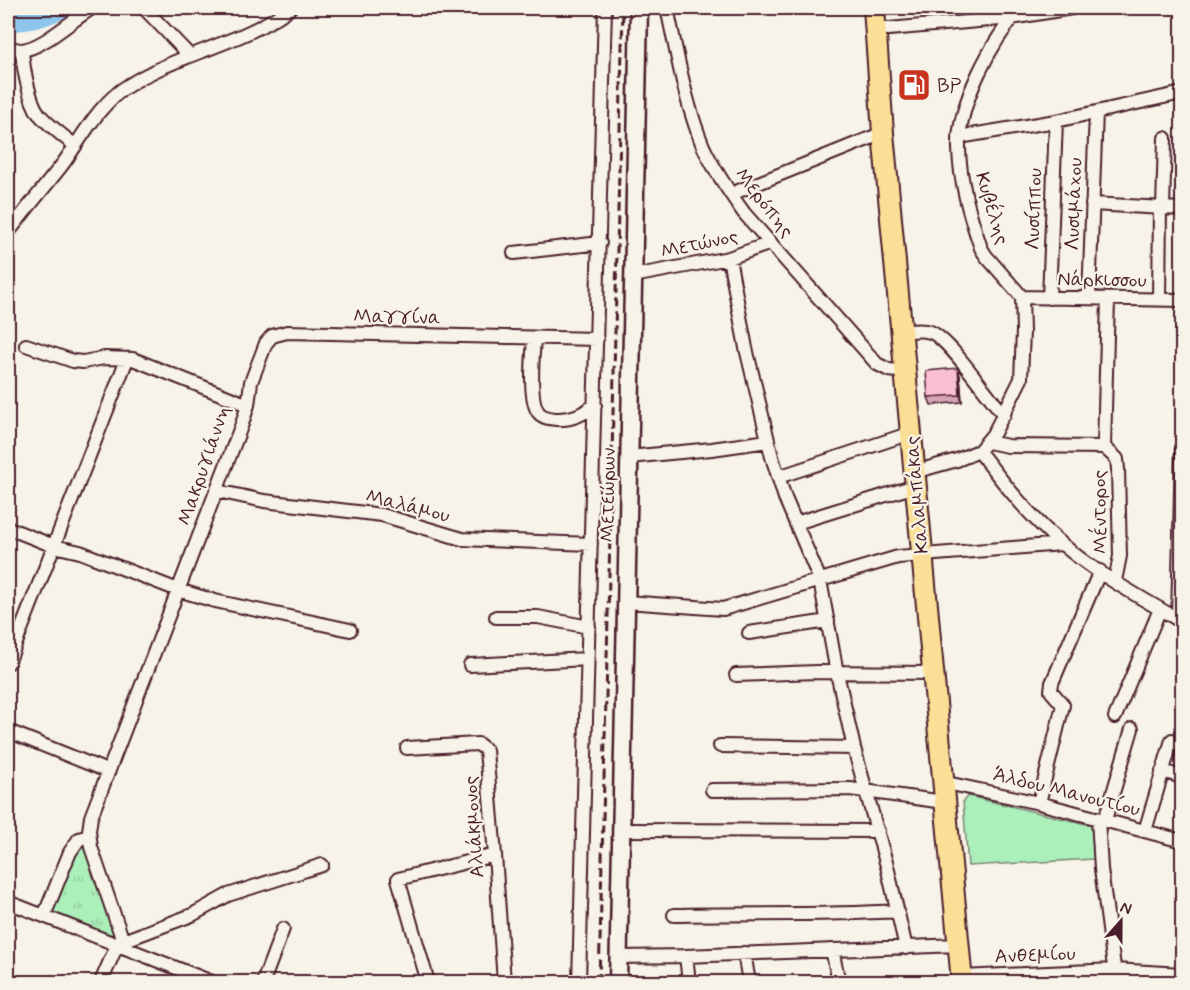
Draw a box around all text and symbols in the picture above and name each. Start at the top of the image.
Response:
fuel station icon: BP [896,67,932,103]
place label: BP [937,73,962,100]
street label: Λυσιμάχου [1059,157,1090,251]
street label: Μερόπης [728,162,800,244]
street label: Λυσίππου [1020,167,1049,251]
street label: Κυβέλης [968,169,1015,248]
street label: Μετώνος [658,223,741,266]
street label: Νάρκισσου [1057,266,1147,295]
street label: Μαγγίνα [353,303,441,332]
street label: Μακρυγιάννη [171,402,238,529]
street label: Καλαμπάκας [899,435,936,555]
street label: Μετεώρων [594,447,623,543]
street label: Μέντορος [1086,469,1115,554]
street label: Μαλάμου [363,483,453,530]
street label: Άλδου Μανουτίου [990,761,1143,824]
street label: Αλιάκμονος [457,775,492,879]
north arrow [1091,891,1151,951]
text: N [1117,897,1135,920]
street label: Ανθεμίου [994,941,1076,970]

